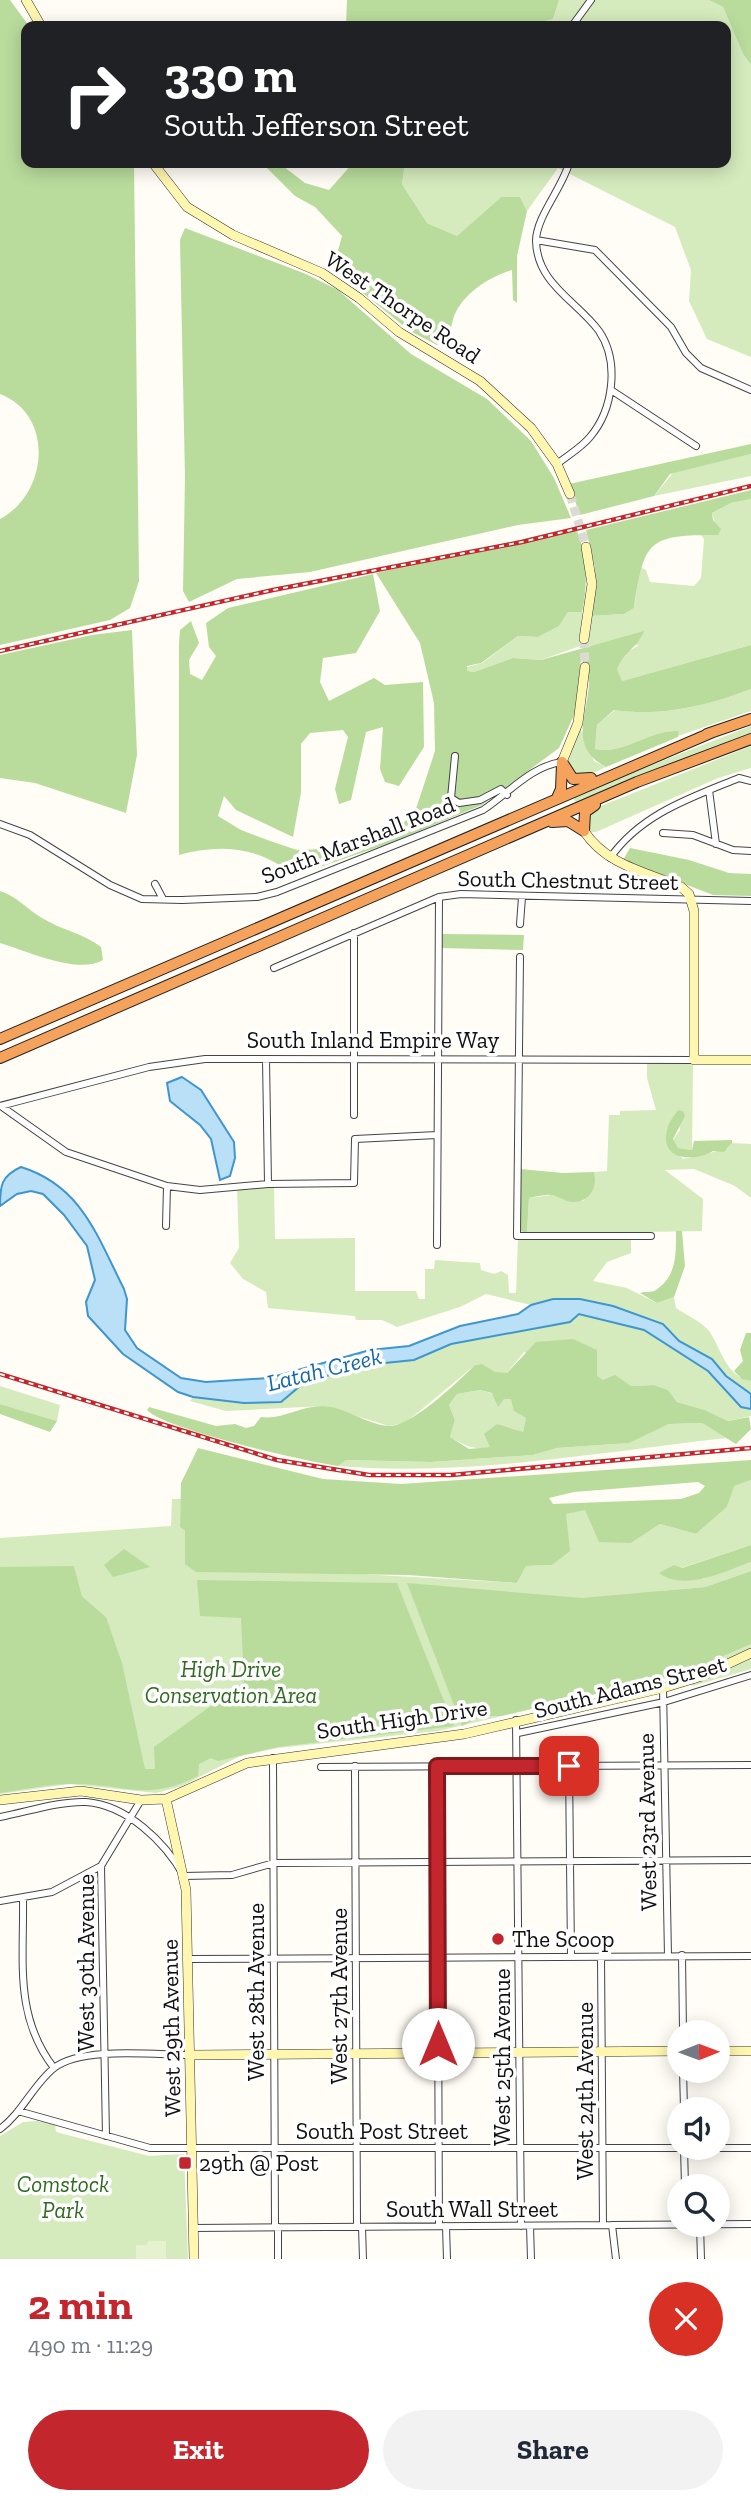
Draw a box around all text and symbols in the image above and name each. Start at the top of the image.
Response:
text: 330 m [164,46,297,105]
icon: right [49,49,140,140]
text: South Jefferson Street [164,106,469,144]
street label: West Thorpe Road [320,245,486,370]
street label: South Marshall Road [257,790,459,890]
street label: South Chestnut Street [457,864,679,896]
street label: South Inland Empire Way [247,1026,499,1054]
water label: Latah Creek [264,1341,385,1397]
street label: South Adams Street [531,1650,729,1724]
park label: High Drive Conservation Area [145,1655,317,1709]
street label: South High Drive [315,1693,489,1745]
street label: West 23rd Avenue [631,1733,663,1911]
pin [539,1736,599,1796]
icon: arrive [550,1747,588,1785]
street label: West 30th Avenue [72,1874,100,2052]
street label: West 28th Avenue [242,1903,270,2081]
street label: West 27th Avenue [325,1908,353,2084]
place label: The Scoop [512,1925,614,1953]
marker: The Scoop [490,1931,506,1947]
street label: West 29th Avenue [155,1939,187,2117]
street label: West 25th Avenue [488,1968,516,2146]
street label: West 24th Avenue [571,2002,599,2180]
position arrow [401,2007,475,2081]
north arrow [667,2020,730,2082]
map controls [667,2020,730,2237]
button: sound [667,2097,730,2160]
street label: South Post Street [296,2117,469,2145]
place label: 29th @ Post [199,2149,319,2177]
marker: 29th @ Post [177,2155,193,2171]
park label: Comstock Park [17,2170,109,2224]
button: search [667,2174,730,2237]
street label: South Wall Street [386,2195,559,2223]
text: 2 min [28,2279,133,2330]
button: close [649,2282,723,2356]
text: 490 m · 11:29 [28,2331,153,2359]
button: Exit [28,2410,369,2490]
button: Share [383,2410,723,2490]

